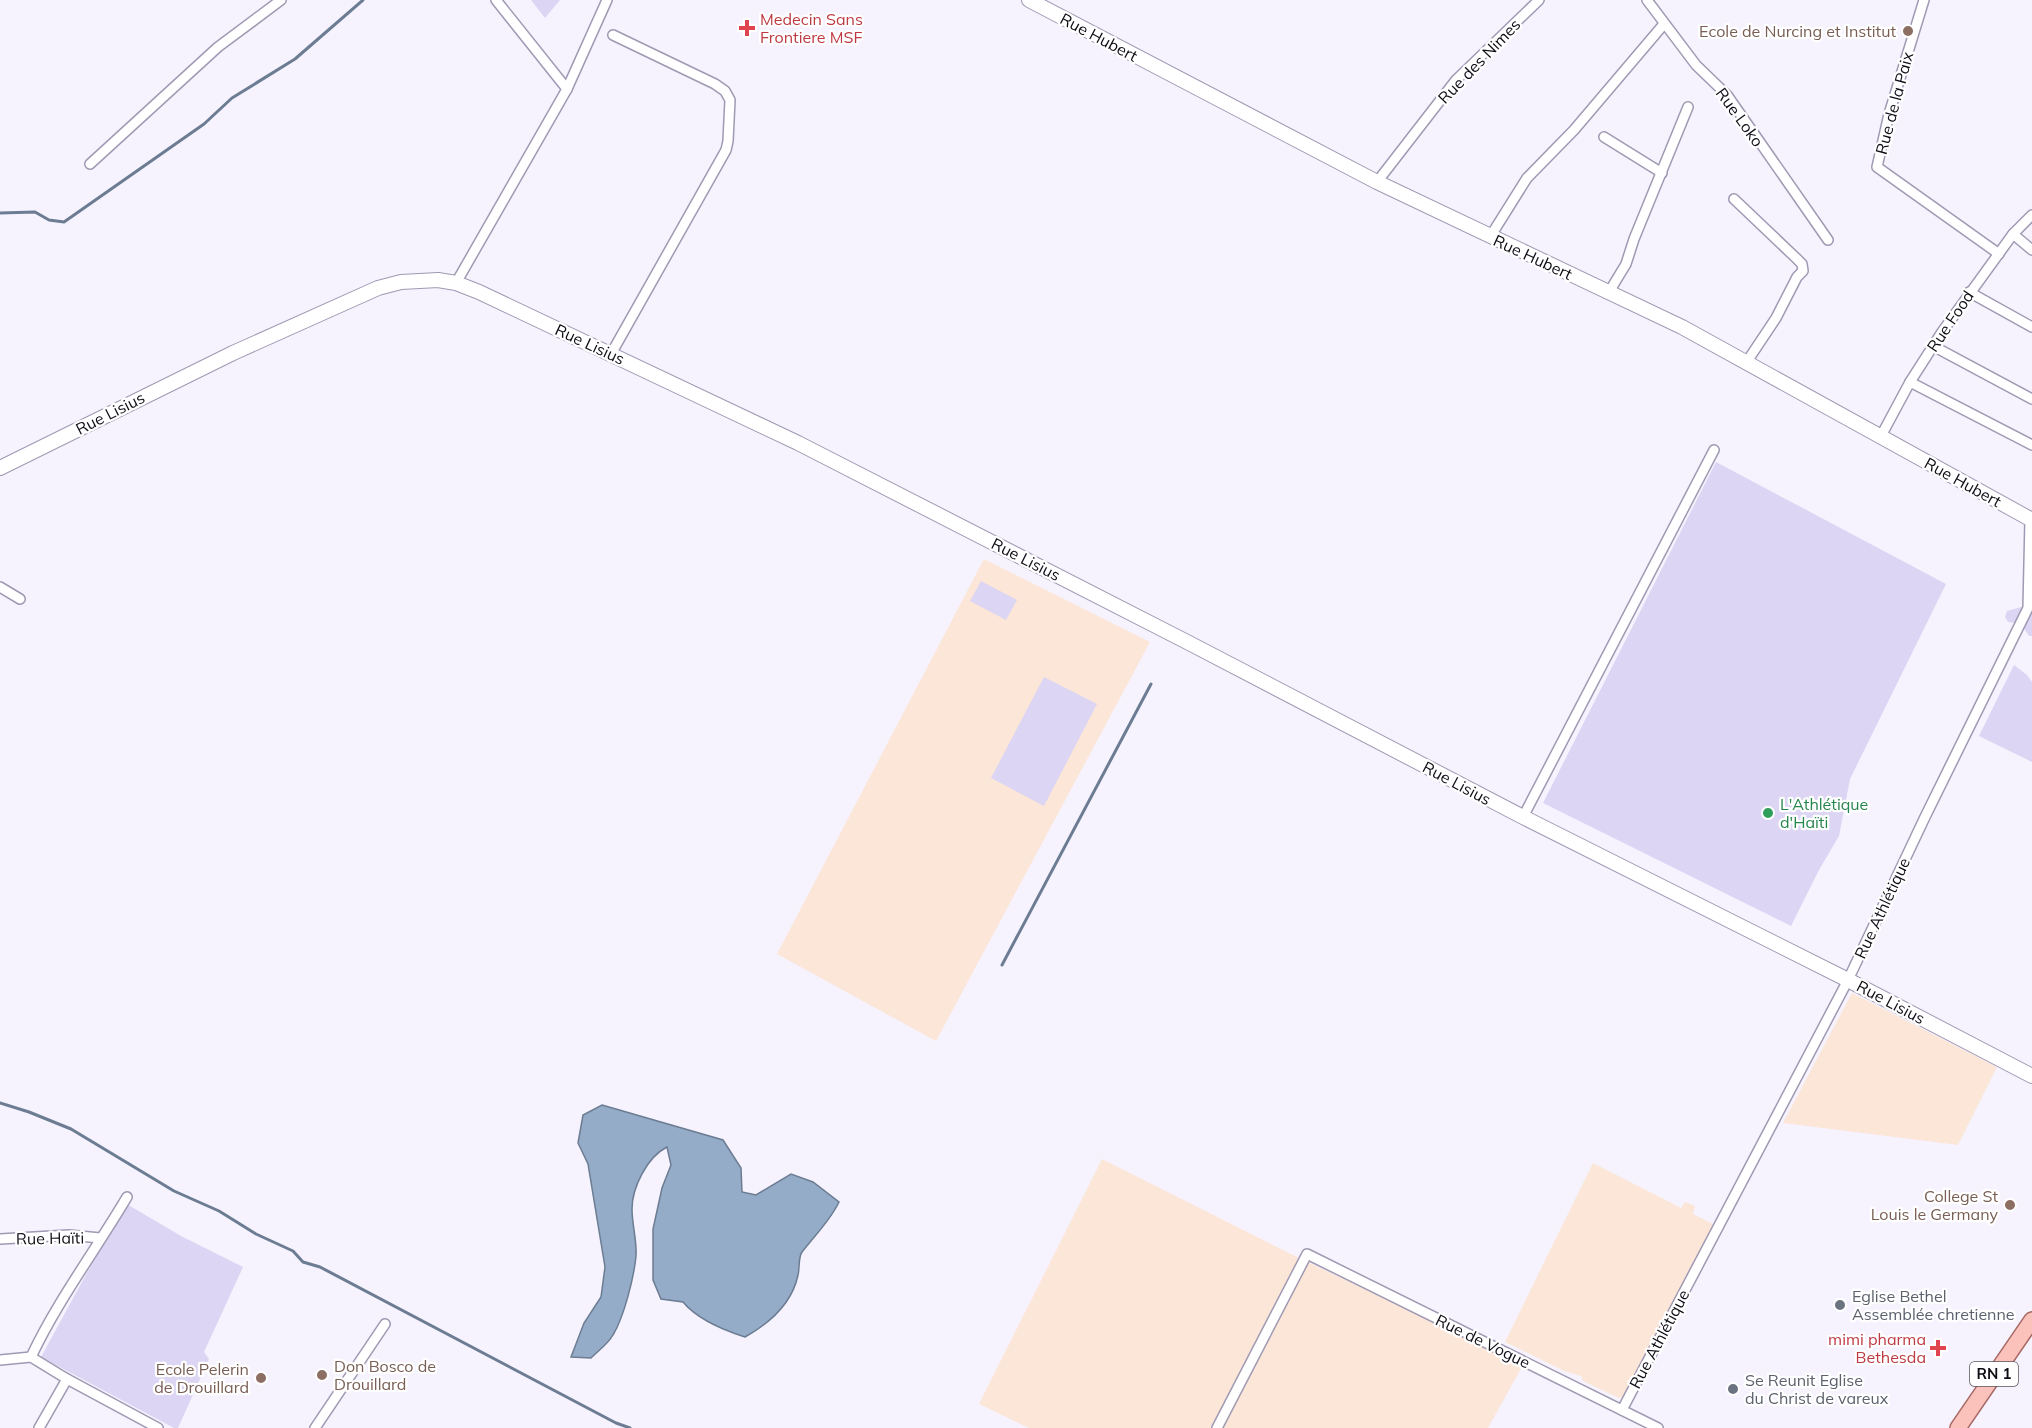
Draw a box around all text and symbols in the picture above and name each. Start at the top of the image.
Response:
street label: Rue Hubert [1057,8,1141,66]
place label: Medecin Sans Frontiere MSF [760,9,863,47]
street label: Rue des Nimes [1434,14,1524,108]
marker: Medecin Sans Frontiere MSF [738,19,756,37]
place label: Ecole de Nurcing et Institut [1699,21,1896,41]
marker: Ecole de Nurcing et Institut [1901,24,1915,38]
street label: Rue de la Paix [1871,49,1917,156]
street label: Rue Loko [1712,84,1768,150]
street label: Rue Hubert [1490,230,1576,284]
street label: Rue Food [1922,286,1978,356]
street label: Rue Lisius [552,319,628,369]
street label: Rue Lisius [72,387,148,439]
street label: Rue Hubert [1921,453,2005,511]
street label: Rue Lisius [988,533,1064,585]
street label: Rue Lisius [1419,757,1495,809]
place label: L'Athlétique d'Haïti [1780,794,1868,832]
marker: L'Athlétique d'Haïti [1761,806,1775,820]
street label: Rue Athlétique [1850,854,1914,962]
street label: Rue Lisius [1853,976,1929,1028]
place label: College St Louis le Germany [1871,1186,1999,1224]
marker: College St Louis le Germany [2003,1198,2017,1212]
street label: Rue Haïti [16,1227,84,1249]
street label: Rue Athlétique [1625,1286,1693,1392]
place label: Eglise Bethel Assemblée chretienne [1852,1286,2015,1324]
marker: Eglise Bethel Assemblée chretienne [1833,1298,1847,1312]
street label: Rue de Vogue [1432,1310,1534,1372]
place label: mimi pharma Bethesda [1828,1329,1926,1367]
marker: mimi pharma Bethesda [1931,1341,1945,1355]
place label: Don Bosco de Drouillard [334,1356,436,1394]
place label: Ecole Pelerin de Drouillard [154,1359,249,1397]
road number: RN 1 [1970,1362,2018,1386]
marker: Don Bosco de Drouillard [315,1368,329,1382]
place label: Se Reunit Eglise du Christ de vareux [1745,1370,1889,1408]
marker: Ecole Pelerin de Drouillard [254,1371,268,1385]
marker: Se Reunit Eglise du Christ de vareux [1726,1382,1740,1396]

